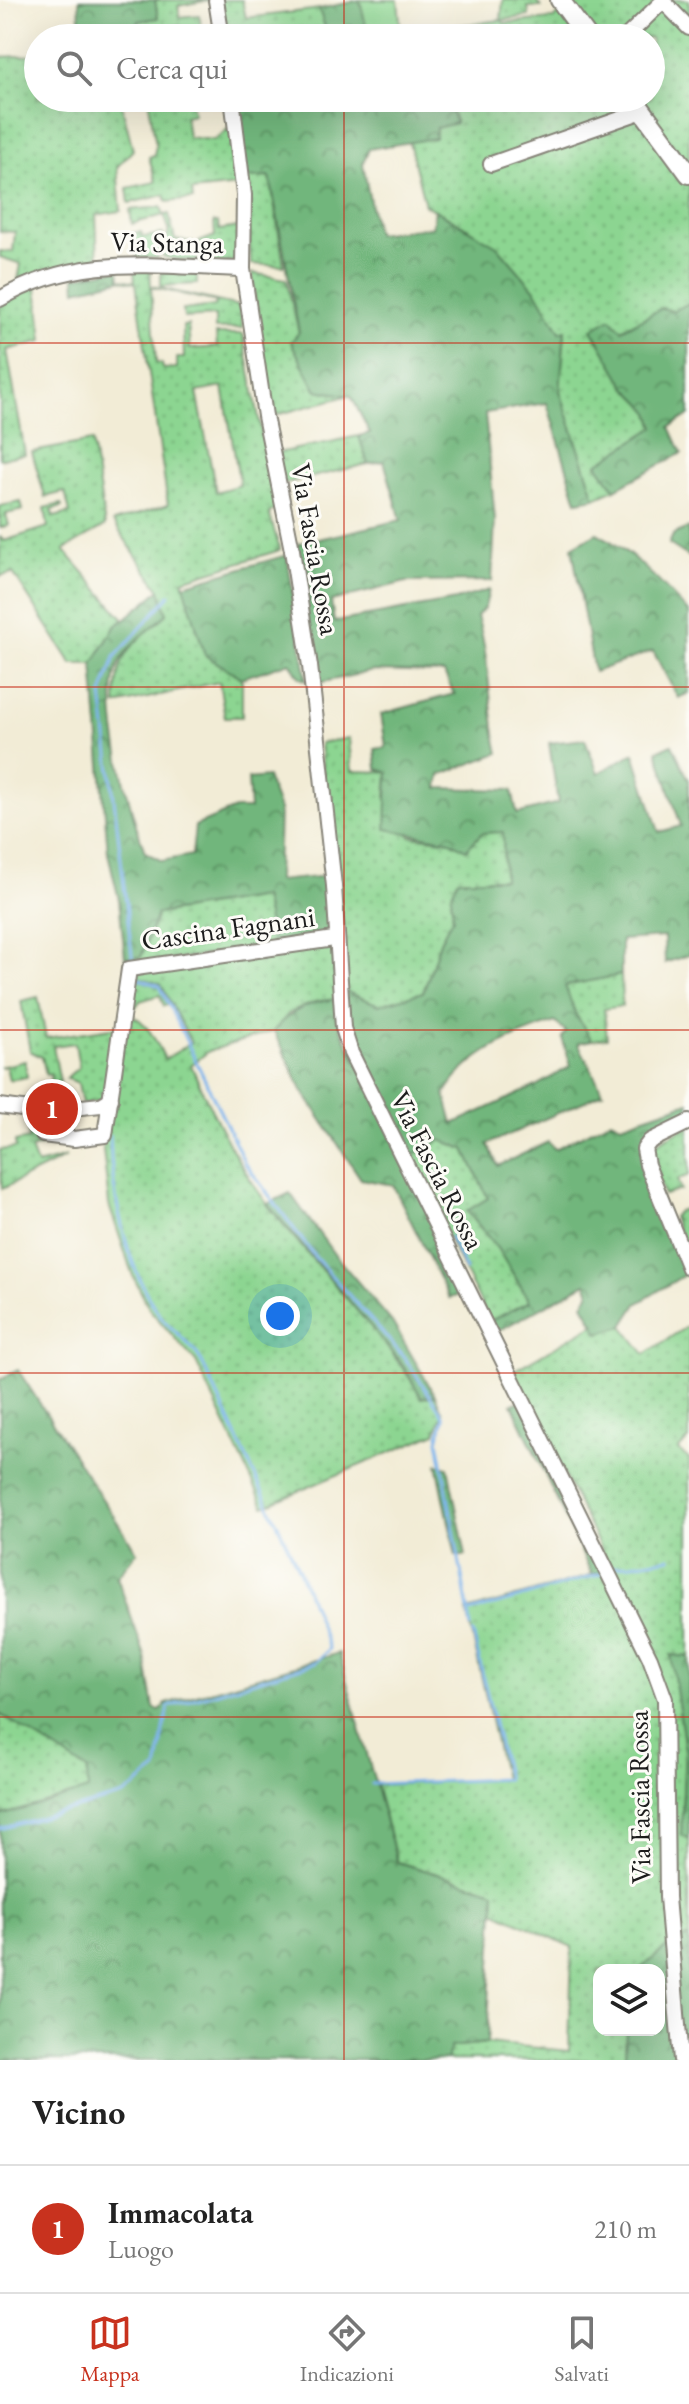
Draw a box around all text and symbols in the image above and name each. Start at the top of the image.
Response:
search box [24,24,665,112]
icon: search [52,46,96,90]
text: Cerca qui [116,49,228,88]
street label: Via Stanga [110,223,225,261]
street label: Via Fascia Rossa [283,460,349,638]
street label: Cascina Fagnani [139,898,317,958]
pin: 1 [26,1079,78,1139]
street label: Via Fascia Rossa [383,1084,494,1256]
your location [260,1296,300,1336]
street label: Via Fascia Rossa [619,1709,659,1884]
map controls [593,1964,665,2036]
button: layers [593,1964,665,2036]
text: Vicino [32,2090,125,2134]
text: Immacolata [108,2193,253,2232]
text: 1 [51,2212,65,2246]
text: 210 m [594,2212,657,2246]
text: Luogo [108,2232,174,2266]
tab: Mappa [80,2311,139,2388]
tab: Indicazioni [300,2311,394,2388]
tab: Salvati [554,2311,609,2388]

